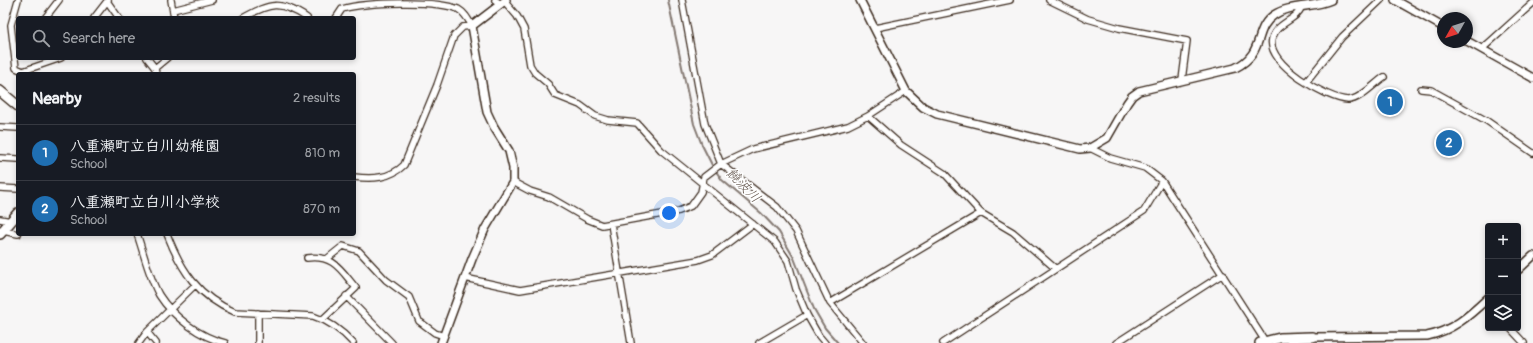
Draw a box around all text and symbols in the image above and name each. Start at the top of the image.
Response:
north arrow [1437,12,1473,48]
search box [16,16,356,60]
icon: search [30,27,52,49]
text: Search here [62,29,135,48]
pin: 1 [1377,87,1403,117]
text: Nearby [32,88,81,109]
text: 2 results [293,90,340,106]
pin: 2 [1436,128,1462,158]
text: 八重瀬町立白川幼稚園 [70,137,220,156]
text: 1 [42,145,48,161]
text: 810 m [305,145,340,161]
text: School [70,156,107,172]
water label: 饒波川 [723,164,764,206]
text: 八重瀬町立白川小学校 [70,193,220,212]
text: 2 [41,201,49,217]
text: 870 m [303,201,340,217]
your location [659,203,679,223]
text: School [70,212,107,228]
map controls [1485,223,1521,331]
button: + [1485,223,1521,259]
button: − [1485,259,1521,295]
button: layers [1485,295,1521,331]

